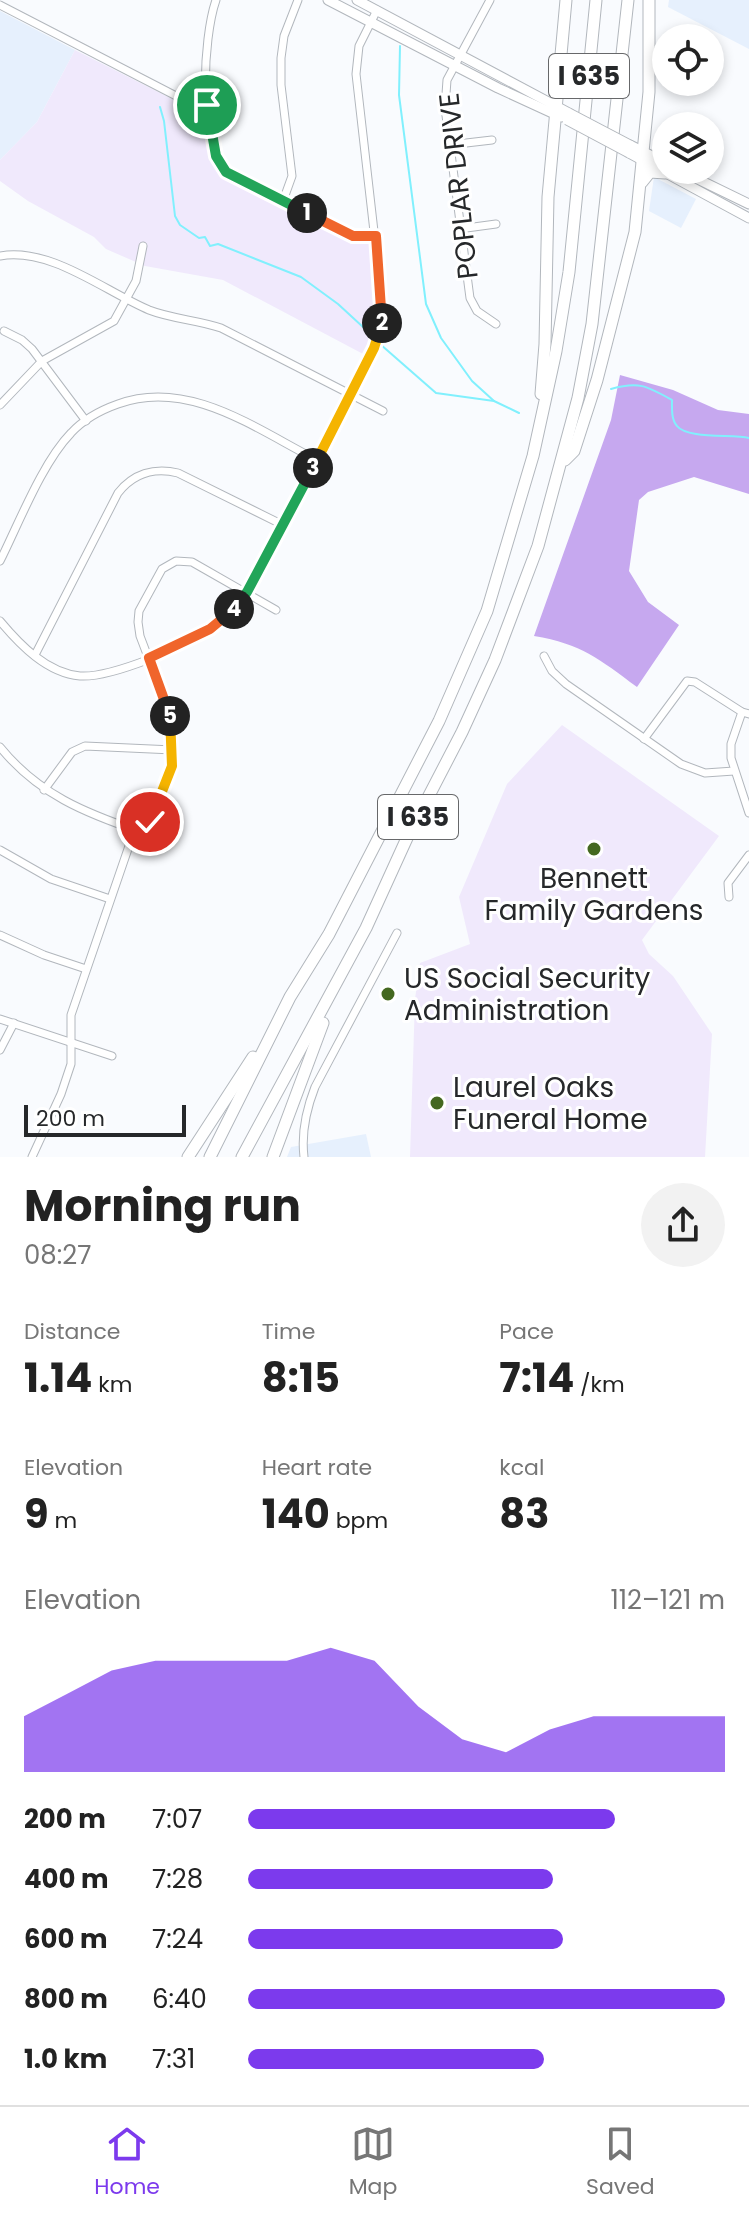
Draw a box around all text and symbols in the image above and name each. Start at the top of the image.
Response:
map controls [652,24,724,184]
button: locate [652,24,724,96]
road number: I 635 [549,54,629,98]
pin [173,71,241,139]
icon: arrive [185,83,229,127]
street label: POPLAR DRIVE [429,91,488,281]
button: layers [652,112,724,184]
pin: 1 [287,193,327,233]
text: 1 [303,197,311,228]
pin: 2 [362,303,402,343]
text: 2 [376,307,388,338]
pin: 3 [293,448,333,488]
text: 3 [306,452,320,483]
pin: 4 [214,589,254,629]
text: 4 [227,593,241,624]
pin: 5 [150,696,190,736]
text: 5 [163,700,177,731]
pin [116,788,184,856]
road number: I 635 [378,795,458,839]
icon: check [128,800,172,844]
marker: Bennett Family Gardens [585,840,603,858]
place label: Bennett Family Gardens [485,859,703,930]
place label: US Social Security Administration [404,959,651,1030]
marker: US Social Security Administration [379,985,397,1003]
place label: Laurel Oaks Funeral Home [453,1068,648,1139]
marker: Laurel Oaks Funeral Home [428,1094,446,1112]
scale bar [24,1101,186,1137]
text: 200 m [36,1103,105,1134]
text: Morning run [24,1175,301,1236]
button: share [641,1183,725,1267]
text: 08:27 [24,1237,91,1273]
text: Distance [24,1316,120,1347]
text: Time [262,1316,315,1347]
text: Pace [499,1316,554,1347]
text: 1.14 [24,1350,92,1406]
text: 8:15 [262,1350,340,1406]
text: 7:14 [499,1350,574,1406]
text: km [92,1369,132,1400]
text: /km [574,1369,625,1400]
text: Elevation [24,1452,123,1483]
text: Heart rate [262,1452,372,1483]
text: kcal [499,1452,544,1483]
text: 9 [24,1486,49,1542]
text: 140 [262,1486,330,1542]
text: 83 [499,1486,549,1542]
text: m [49,1505,77,1536]
text: bpm [330,1505,388,1536]
text: Elevation [24,1582,141,1618]
text: 112–121 m [610,1582,725,1618]
text: 200 m [24,1801,106,1837]
text: 7:07 [152,1801,202,1837]
text: 400 m [24,1861,109,1897]
text: 7:28 [152,1861,203,1897]
text: 600 m [24,1921,108,1957]
text: 7:24 [152,1921,203,1957]
text: 800 m [24,1981,108,2017]
text: 6:40 [152,1981,207,2017]
text: 1.0 km [24,2041,107,2077]
text: 7:31 [152,2041,195,2077]
tab: Home [94,2122,160,2203]
tab: Map [349,2122,397,2203]
tab: Saved [586,2122,655,2203]

